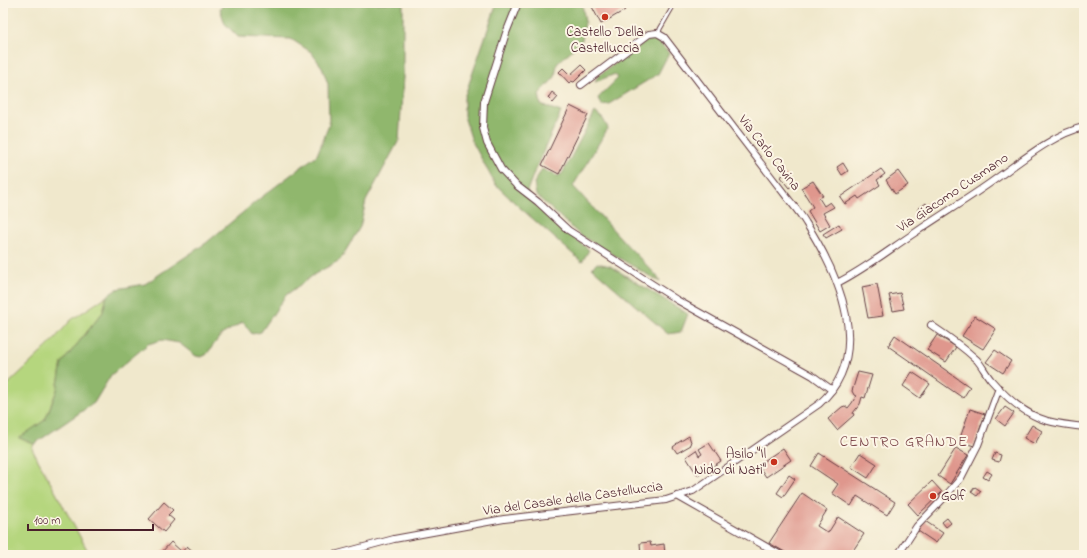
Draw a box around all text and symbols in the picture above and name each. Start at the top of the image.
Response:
marker: Castello Della Castelluccia [600,12,610,22]
place label: Castello Della Castelluccia [566,22,644,59]
street label: Via Carlo Cavina [732,110,805,195]
street label: Via Giacomo Cusmano [892,148,1013,239]
district label: CENTRO GRANDE [840,431,968,453]
place label: Asilo "Il Nido di Natì" [694,444,766,481]
marker: Asilo "Il Nido di Natì" [769,457,779,467]
street label: Via del Casale della Castelluccia [481,476,664,522]
place label: Golf [941,486,966,507]
marker: Golf [928,491,938,501]
scale bar [28,506,153,532]
text: 100 m [34,512,61,530]

